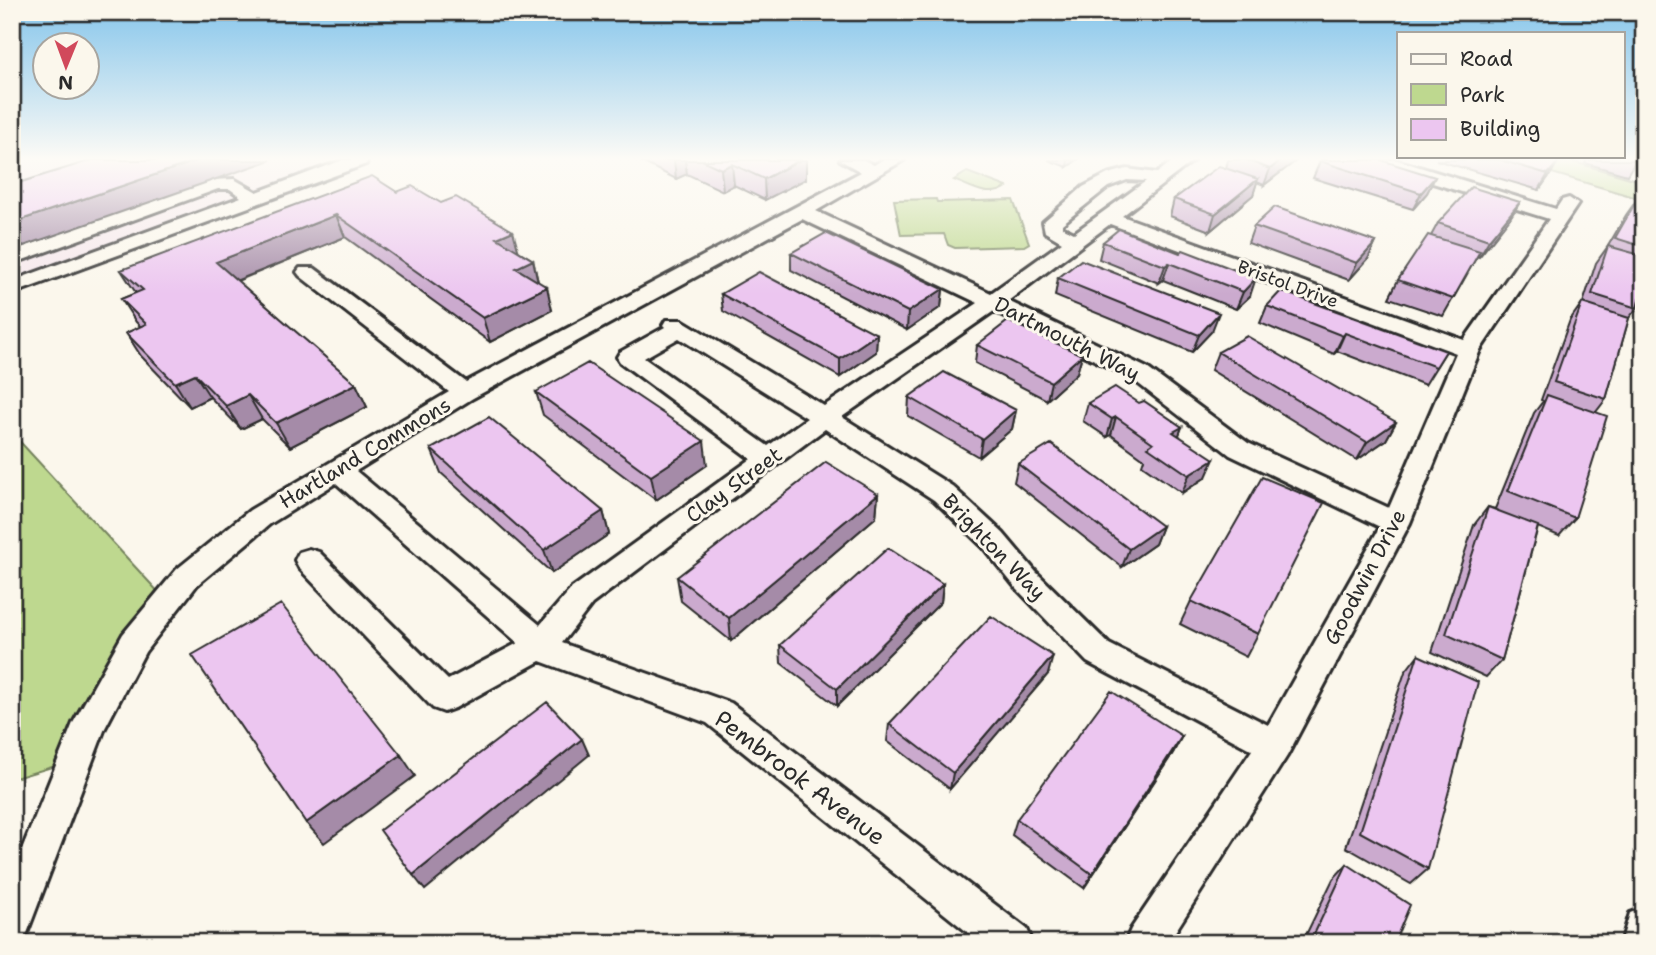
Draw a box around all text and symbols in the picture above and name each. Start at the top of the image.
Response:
north arrow [32,32,102,102]
legend [1397,32,1624,158]
text: Road [1460,45,1513,73]
text: N [58,70,73,95]
text: Park [1460,81,1505,109]
text: Building [1460,115,1540,143]
street label: Bristol Drive [1234,255,1342,313]
street label: Dartmouth Way [989,290,1145,388]
street label: Hartland Commons [274,391,456,515]
street label: Clay Street [680,441,788,529]
street label: Brighton Way [936,488,1052,606]
street label: Goodwin Drive [1317,504,1413,650]
street label: Pembrook Avenue [708,703,892,853]

